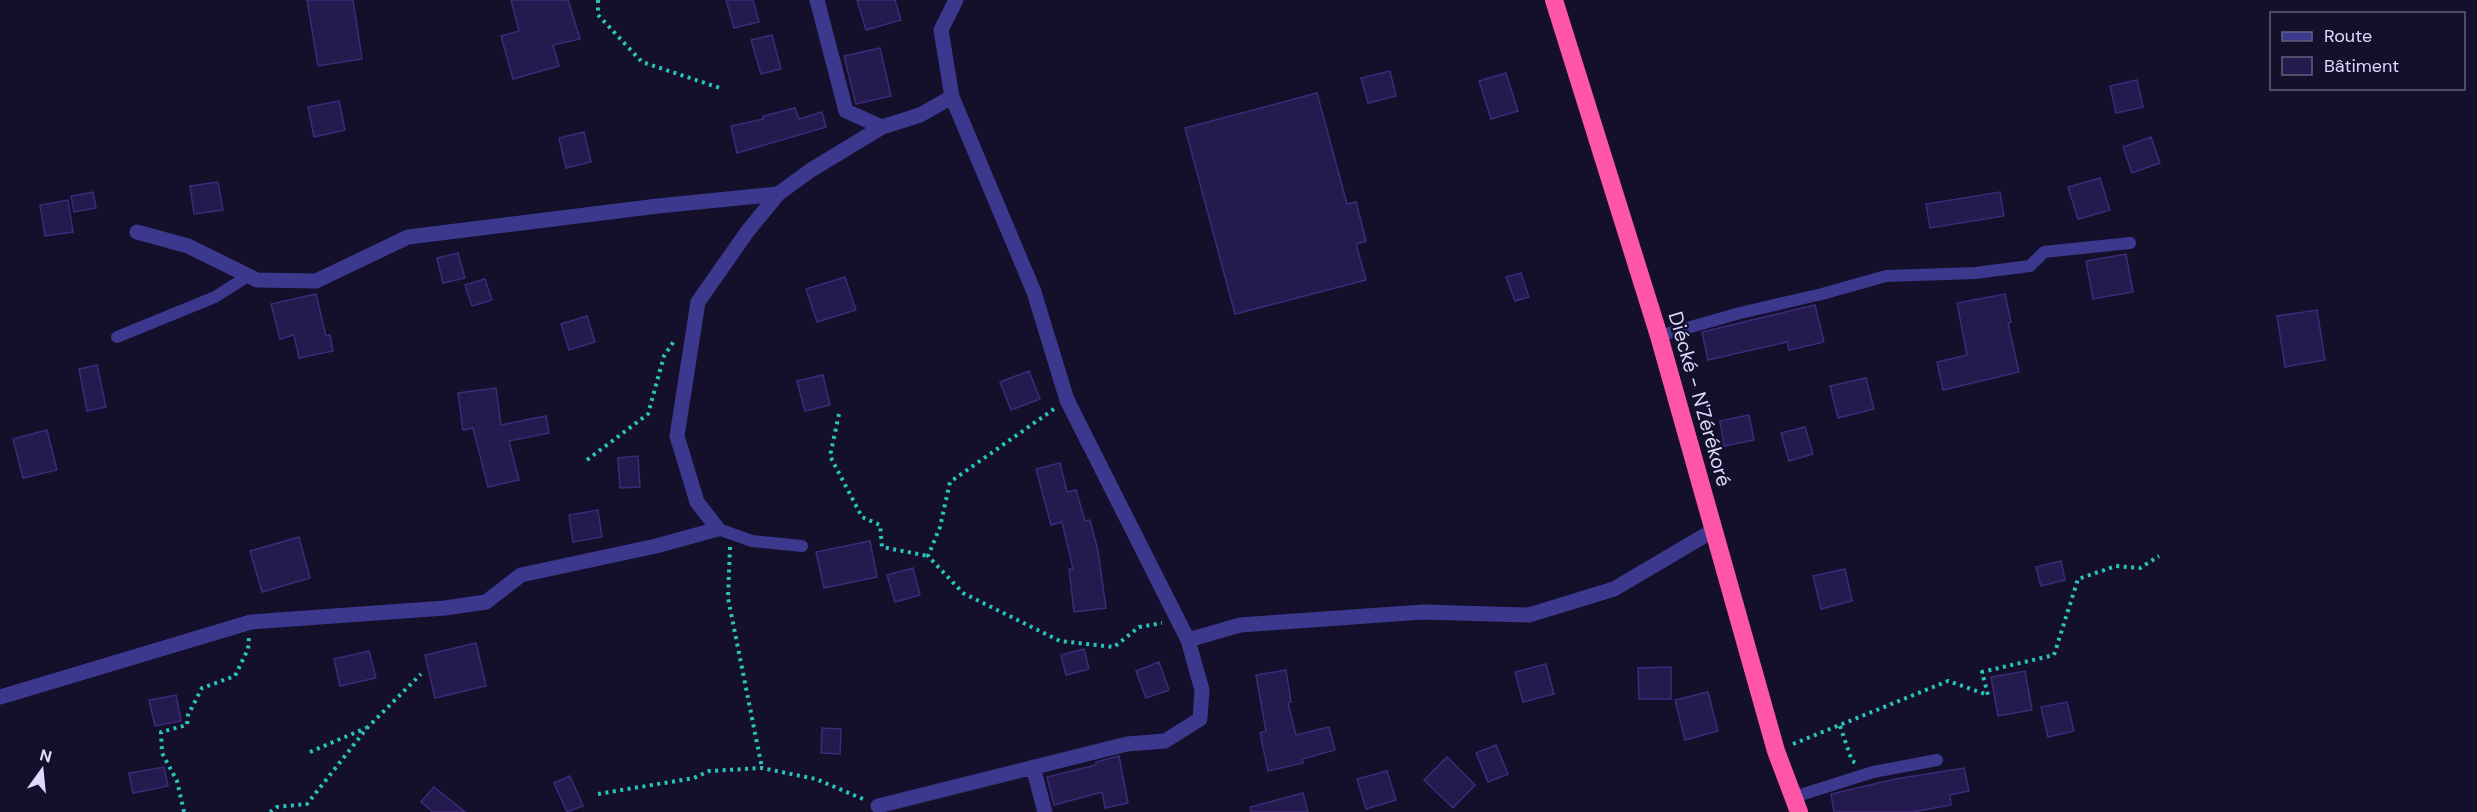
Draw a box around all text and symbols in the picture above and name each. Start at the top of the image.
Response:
legend [2270,12,2465,90]
text: Route [2324,24,2372,48]
text: Bâtiment [2324,54,2399,78]
street label: Diécké - N'Zérékoré [1663,309,1737,489]
north arrow [12,740,72,800]
text: N [37,744,54,768]

